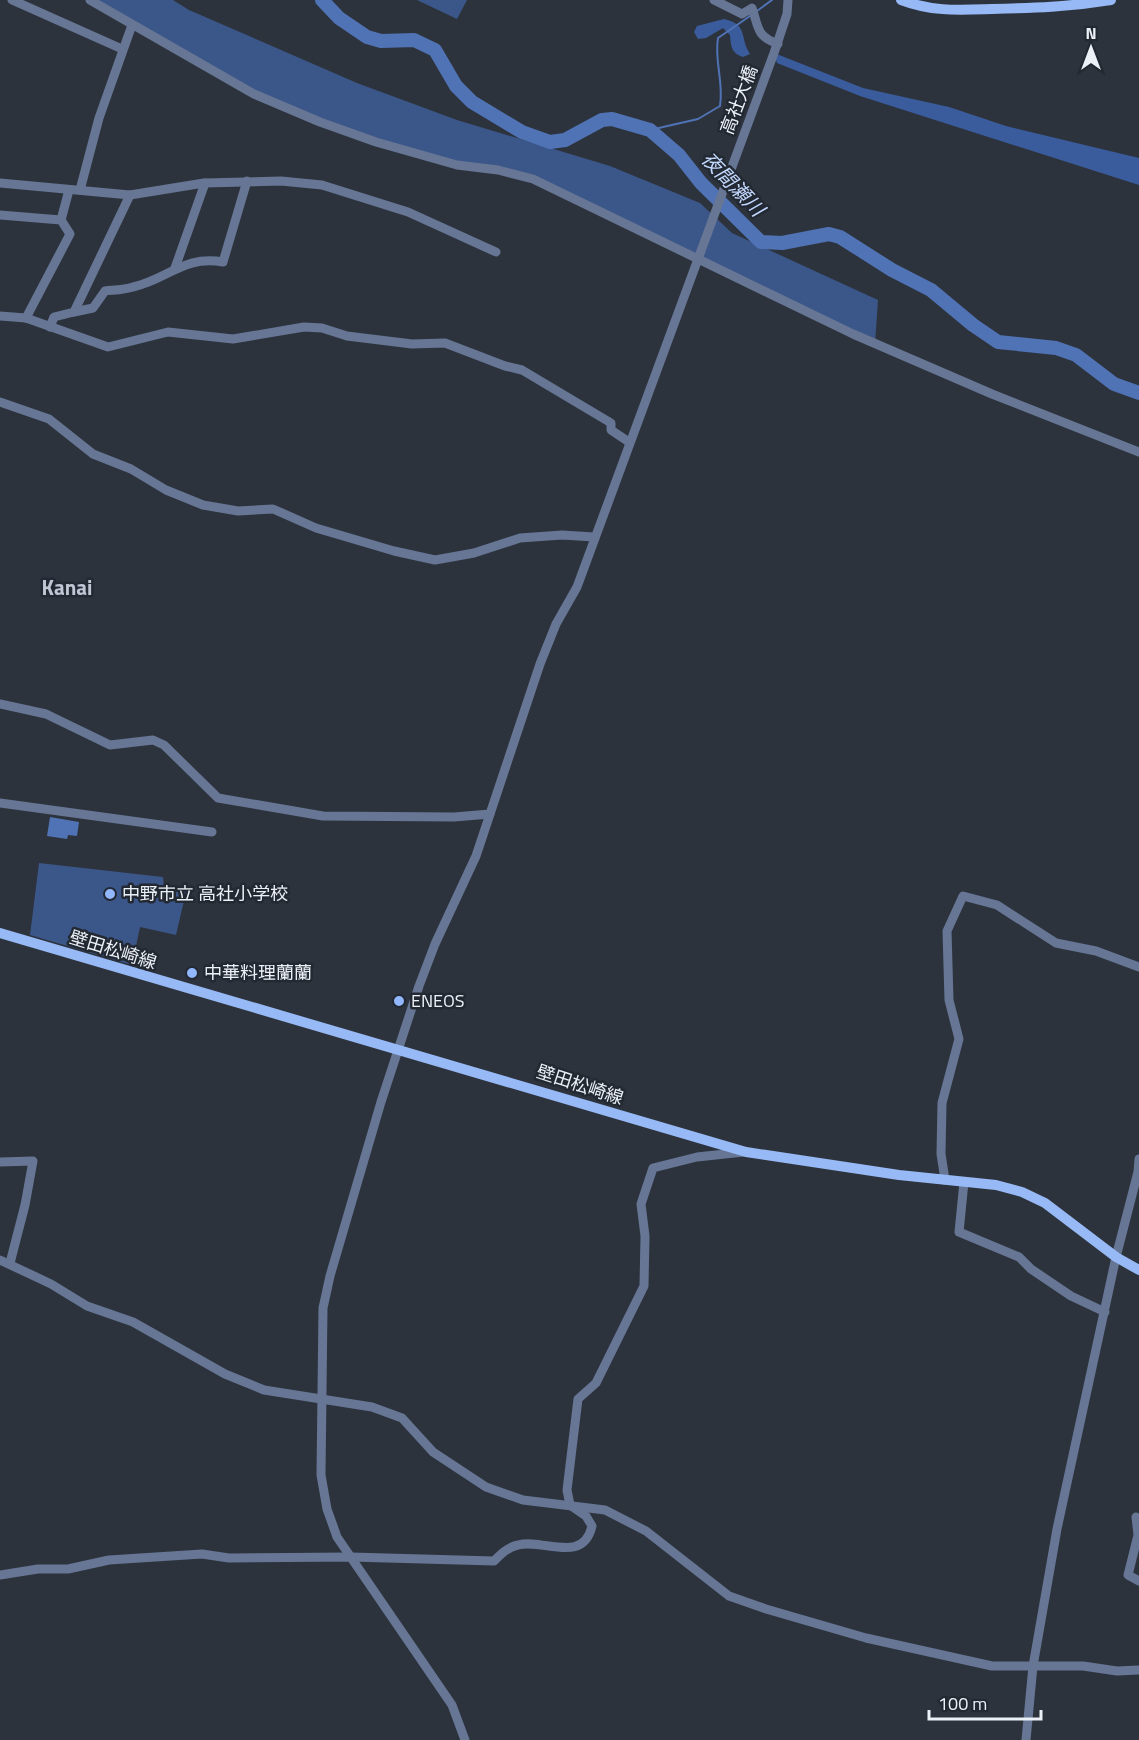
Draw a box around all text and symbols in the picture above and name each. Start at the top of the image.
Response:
north arrow [1061,18,1121,78]
text: N [1085,21,1097,45]
street label: 高社大橋 [713,61,764,138]
water label: 夜間瀬川 [694,144,774,225]
district label: Kanai [42,571,92,603]
place label: 中野市立 高社小学校 [122,880,288,907]
marker: 中野市立 高社小学校 [103,887,117,901]
street label: 壁田松崎線 [66,923,160,976]
place label: 中華料理蘭蘭 [204,959,312,986]
marker: 中華料理蘭蘭 [185,966,199,980]
place label: ENEOS [411,987,465,1014]
marker: ENEOS [392,994,406,1008]
street label: 壁田松崎線 [533,1058,627,1111]
scale bar [929,1683,1042,1721]
text: 100 m [938,1690,987,1717]

